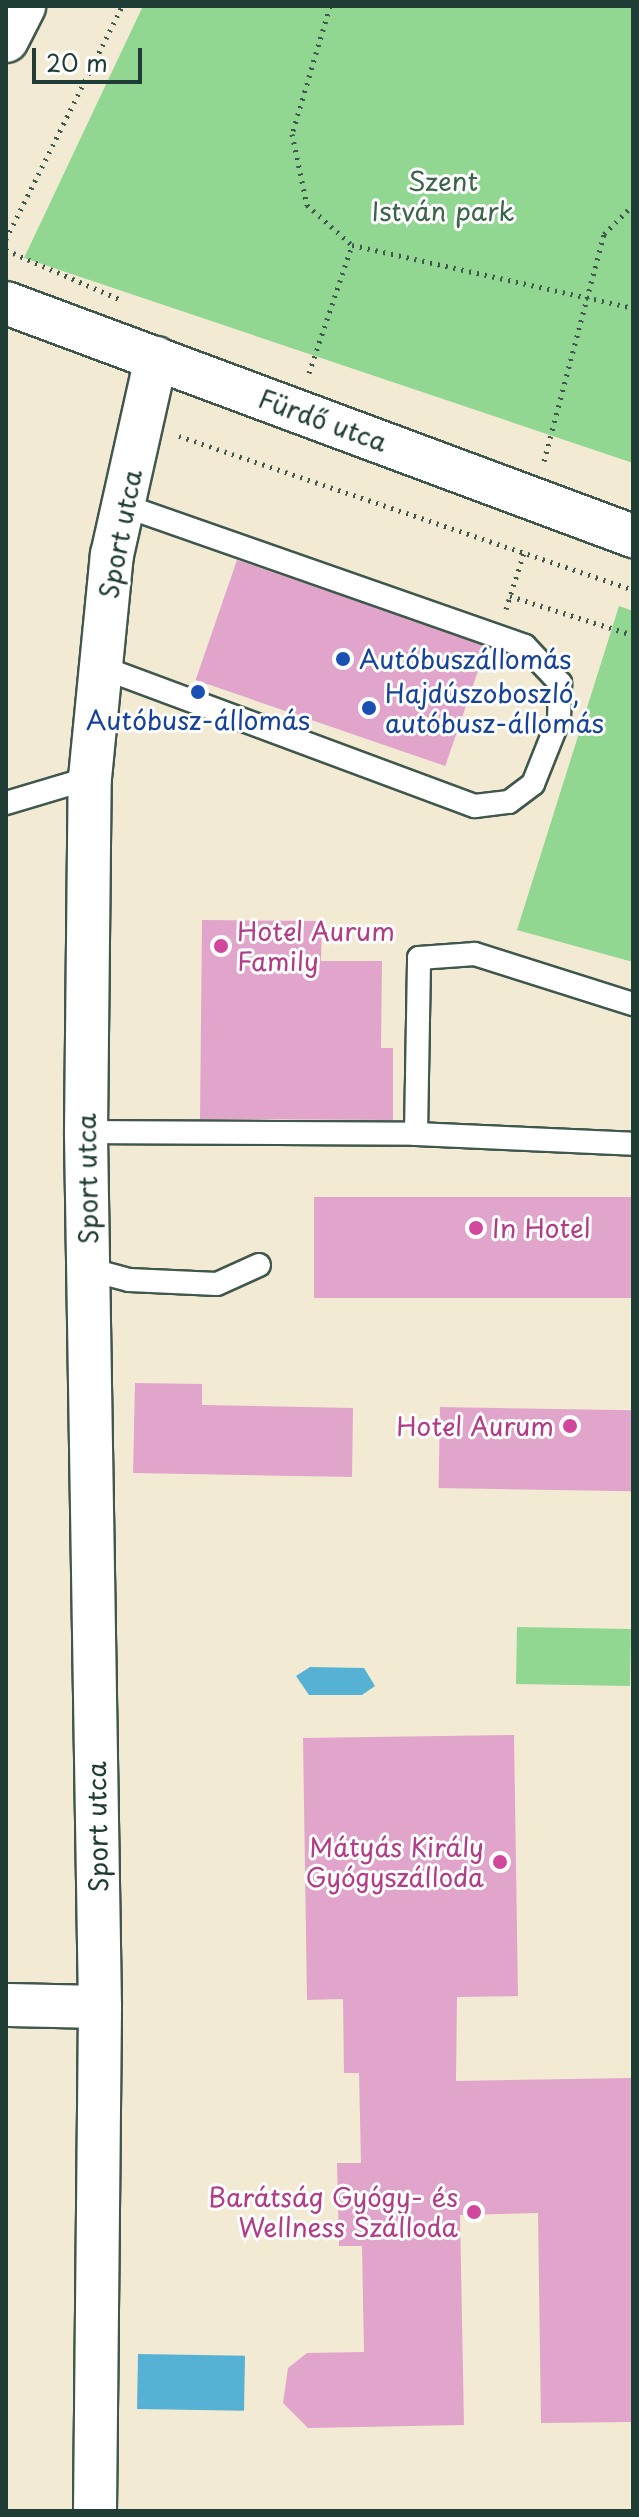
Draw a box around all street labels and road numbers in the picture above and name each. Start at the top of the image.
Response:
street label: Fürdő utca [254,382,392,458]
street label: Sport utca [92,467,148,601]
street label: Sport utca [70,1113,104,1245]
street label: Sport utca [80,1761,114,1893]

